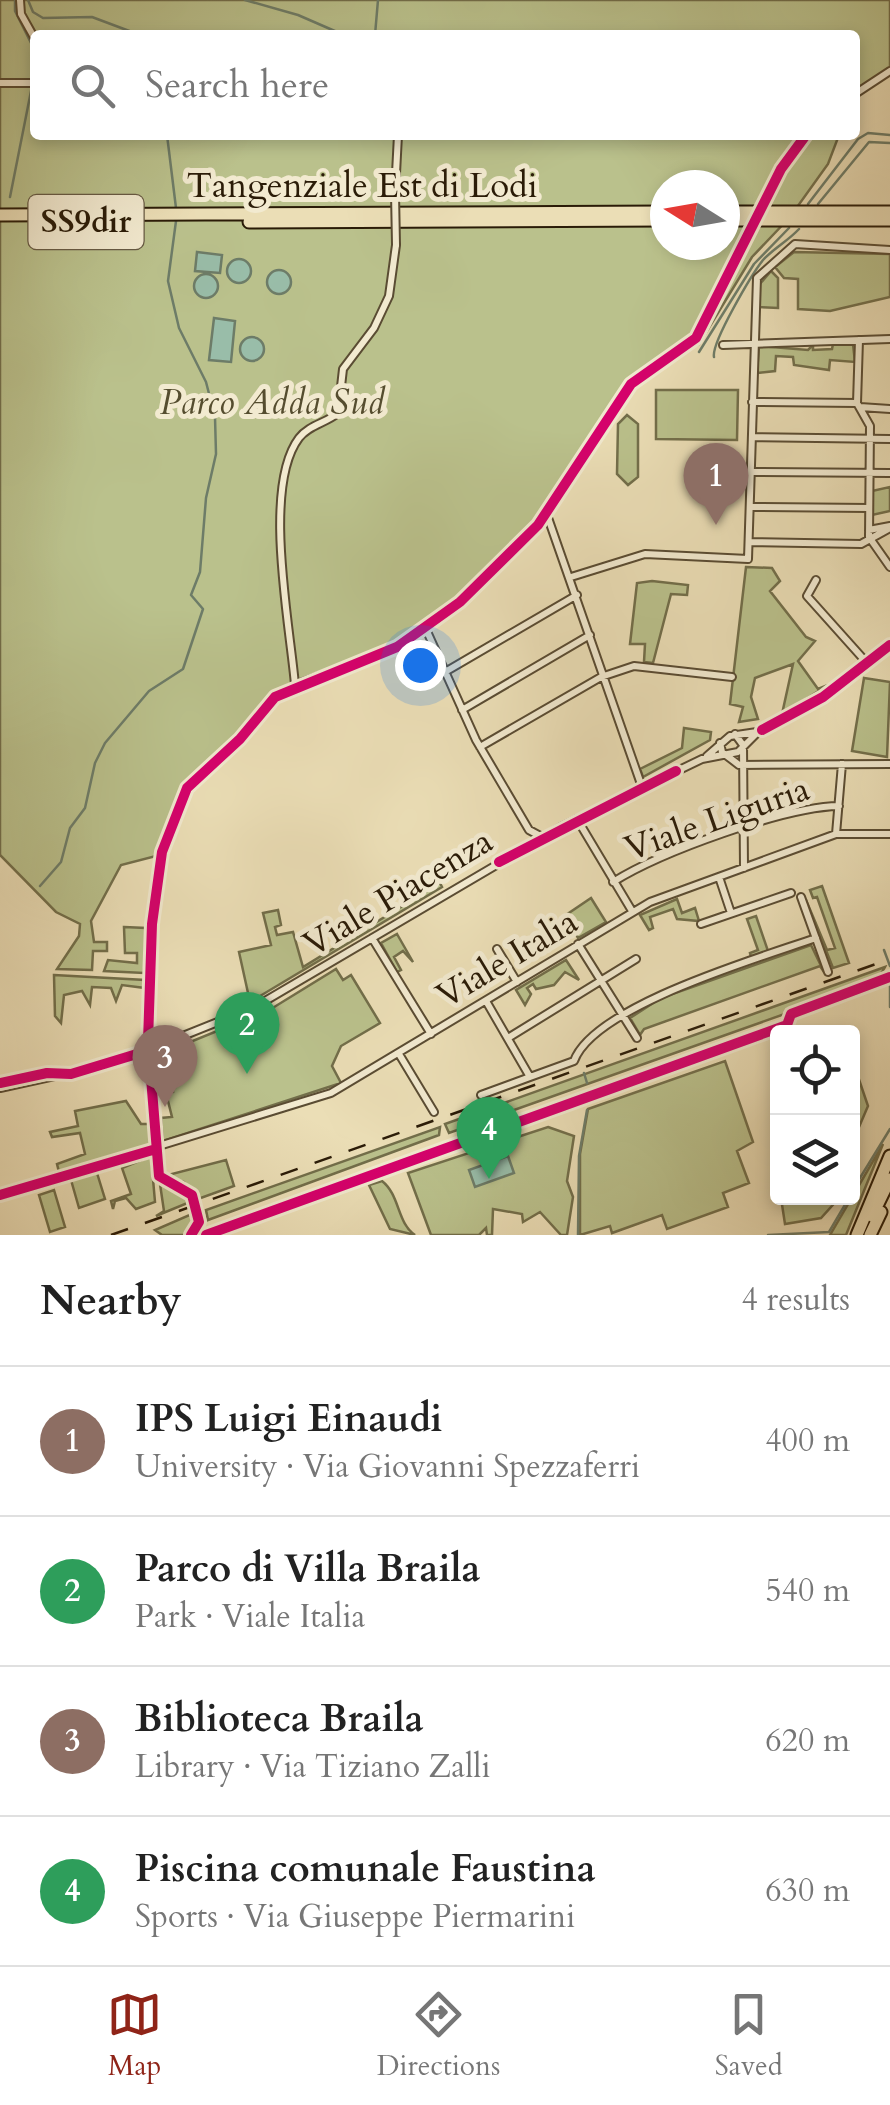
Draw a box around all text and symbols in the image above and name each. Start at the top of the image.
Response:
search box [30,30,860,140]
icon: search [65,58,120,113]
text: Search here [145,59,329,111]
street label: Tangenziale Est di Lodi [186,162,538,210]
north arrow [650,170,740,260]
road number: SS9dir [28,195,144,249]
park label: Parco Adda Sud [160,379,386,427]
pin: 1 [684,442,748,525]
your location [395,640,446,691]
street label: Viale Liguria [618,765,816,873]
street label: Viale Piacenza [294,818,502,968]
street label: Viale Italia [427,898,587,1020]
pin: 2 [214,992,280,1074]
pin: 3 [132,1024,198,1107]
map controls [770,1025,860,1205]
button: locate [770,1025,860,1115]
pin: 4 [456,1096,522,1179]
button: layers [770,1115,860,1205]
text: Nearby [40,1272,182,1329]
text: 4 results [742,1278,850,1322]
text: IPS Luigi Einaudi [135,1393,442,1445]
text: 1 [64,1419,81,1463]
text: 400 m [765,1419,850,1463]
text: University · Via Giovanni Spezzaferri [135,1445,640,1489]
text: Parco di Villa Braila [135,1543,480,1595]
text: 2 [64,1569,81,1613]
text: 540 m [765,1569,850,1613]
text: Park · Viale Italia [135,1595,365,1639]
text: Biblioteca Braila [135,1693,424,1745]
text: 3 [64,1719,81,1763]
text: 620 m [765,1719,850,1763]
text: Library · Via Tiziano Zalli [135,1745,490,1789]
text: Piscina comunale Faustina [135,1843,596,1895]
text: 4 [64,1869,81,1913]
text: 630 m [765,1869,850,1913]
text: Sports · Via Giuseppe Piermarini [135,1895,575,1939]
tab: Map [107,1987,162,2085]
tab: Directions [377,1987,500,2085]
tab: Saved [715,1987,783,2085]

